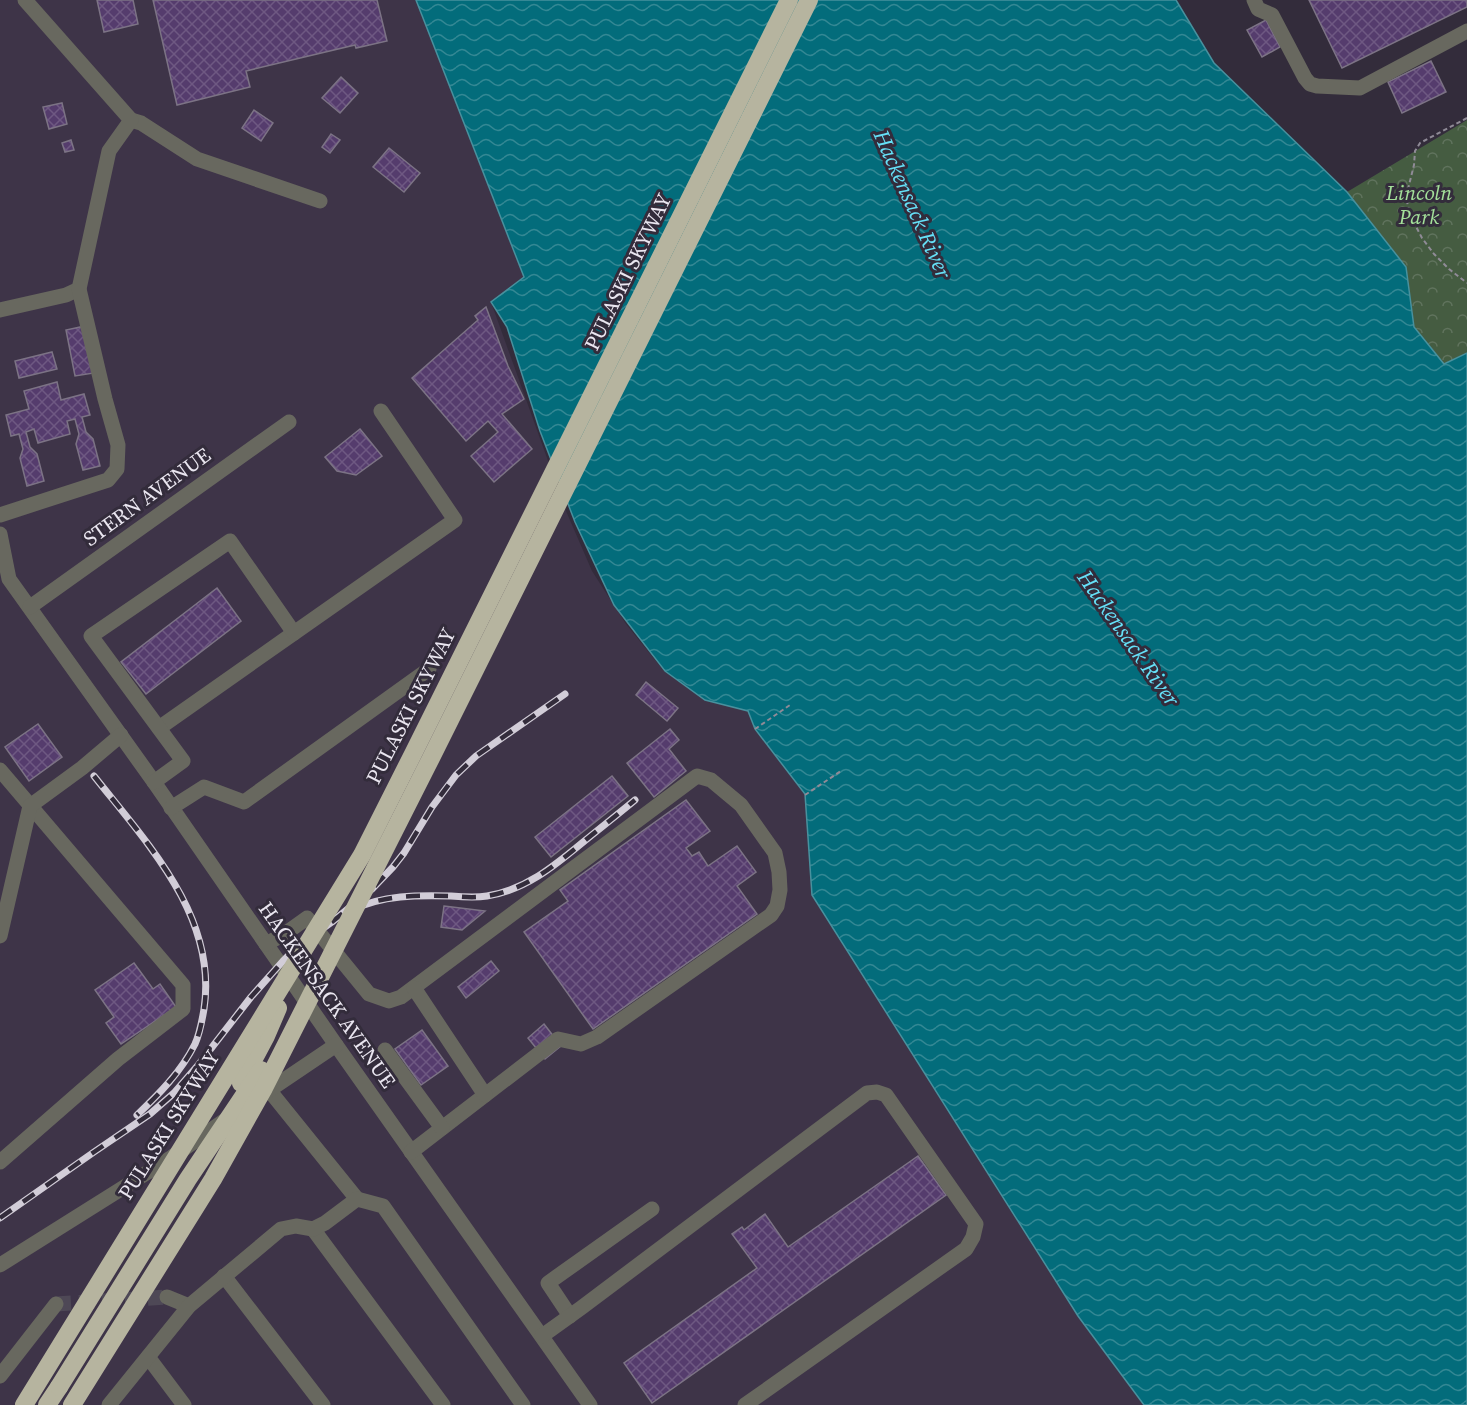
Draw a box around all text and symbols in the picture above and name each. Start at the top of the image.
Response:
water label: Hackensack River [866,124,960,284]
park label: Lincoln Park [1385,178,1452,231]
street label: PULASKI SKYWAY [577,188,678,355]
street label: STERN AVENUE [77,441,216,553]
water label: Hackensack River [1070,563,1188,713]
street label: PULASKI SKYWAY [359,622,463,789]
street label: HACKENSACK AVENUE [252,896,403,1094]
street label: PULASKI SKYWAY [111,1044,227,1205]

